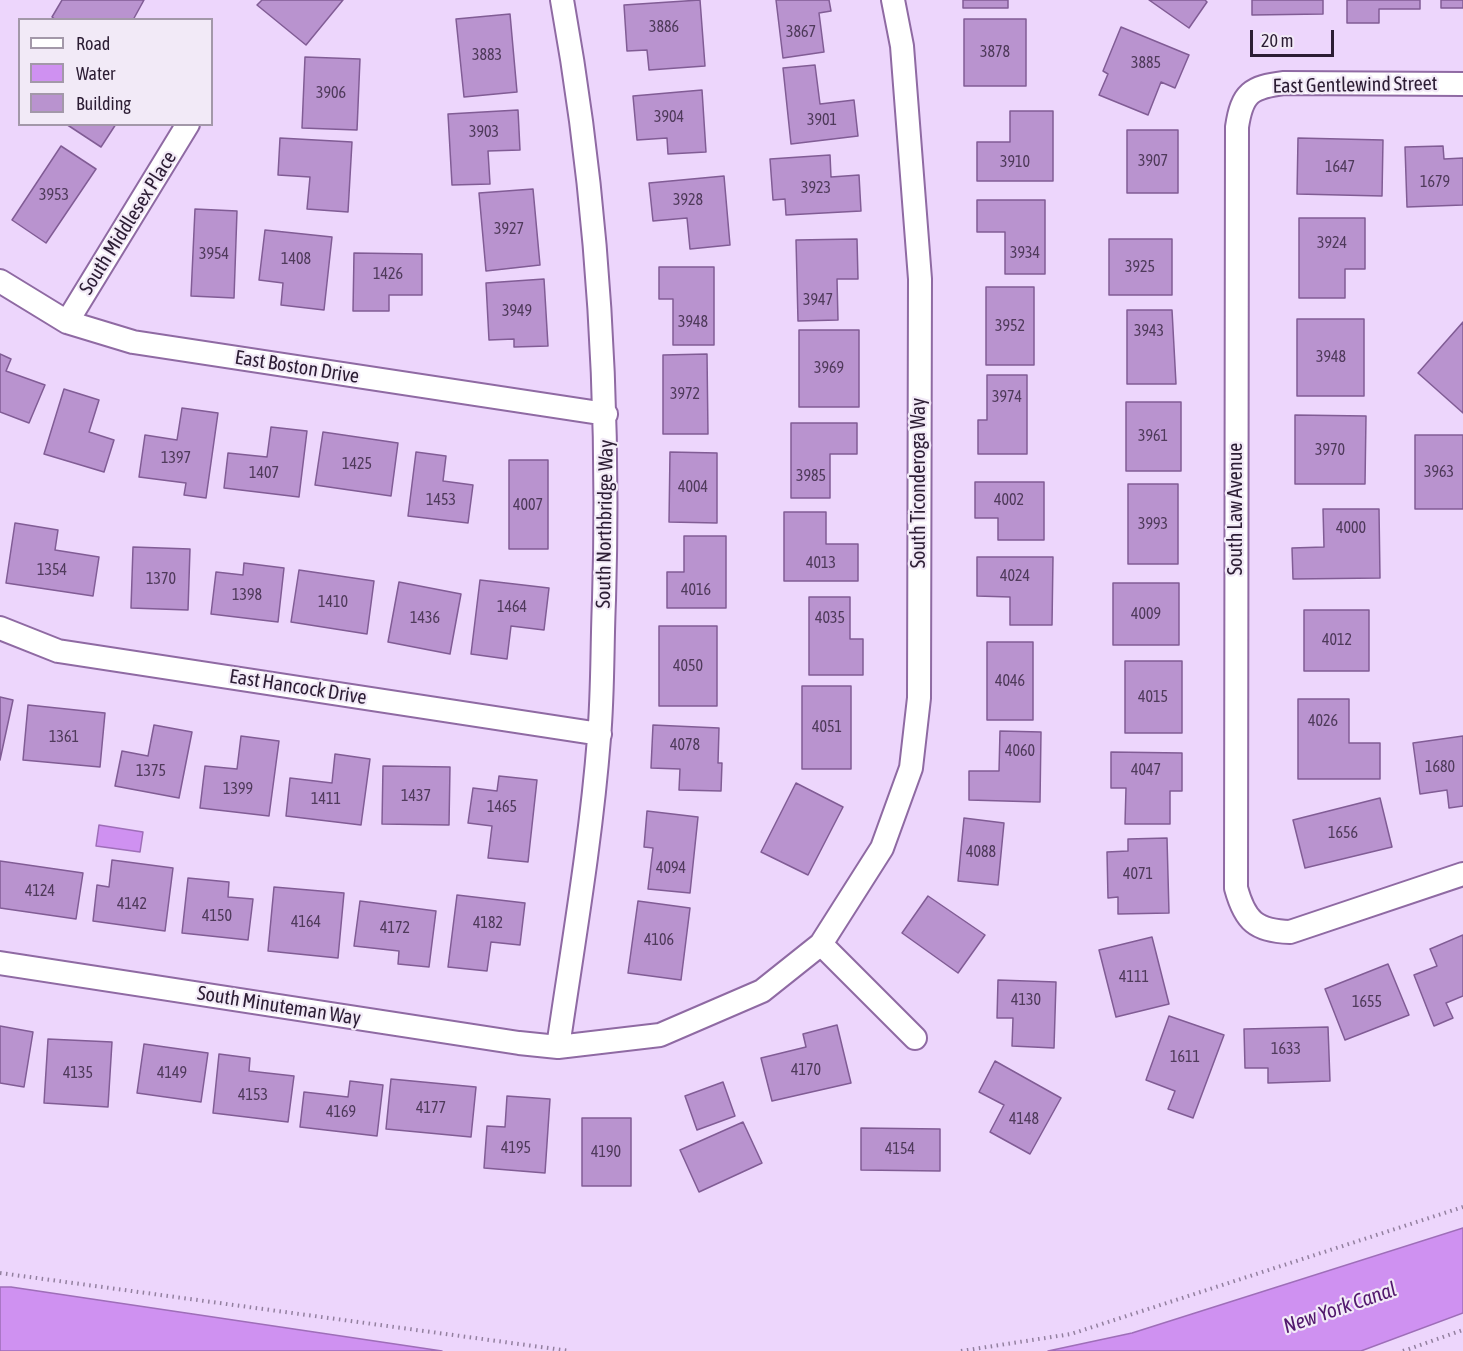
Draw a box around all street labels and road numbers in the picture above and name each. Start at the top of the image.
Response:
street label: East Gentlewind Street [1272,72,1438,98]
street label: South Middlesex Place [74,147,182,299]
street label: East Boston Drive [233,345,361,389]
street label: South Ticonderoga Way [907,398,931,568]
street label: South Northbridge Way [592,439,618,609]
street label: South Law Avenue [1224,443,1248,575]
street label: East Hancock Drive [228,664,368,710]
street label: South Minuteman Way [196,981,362,1031]

